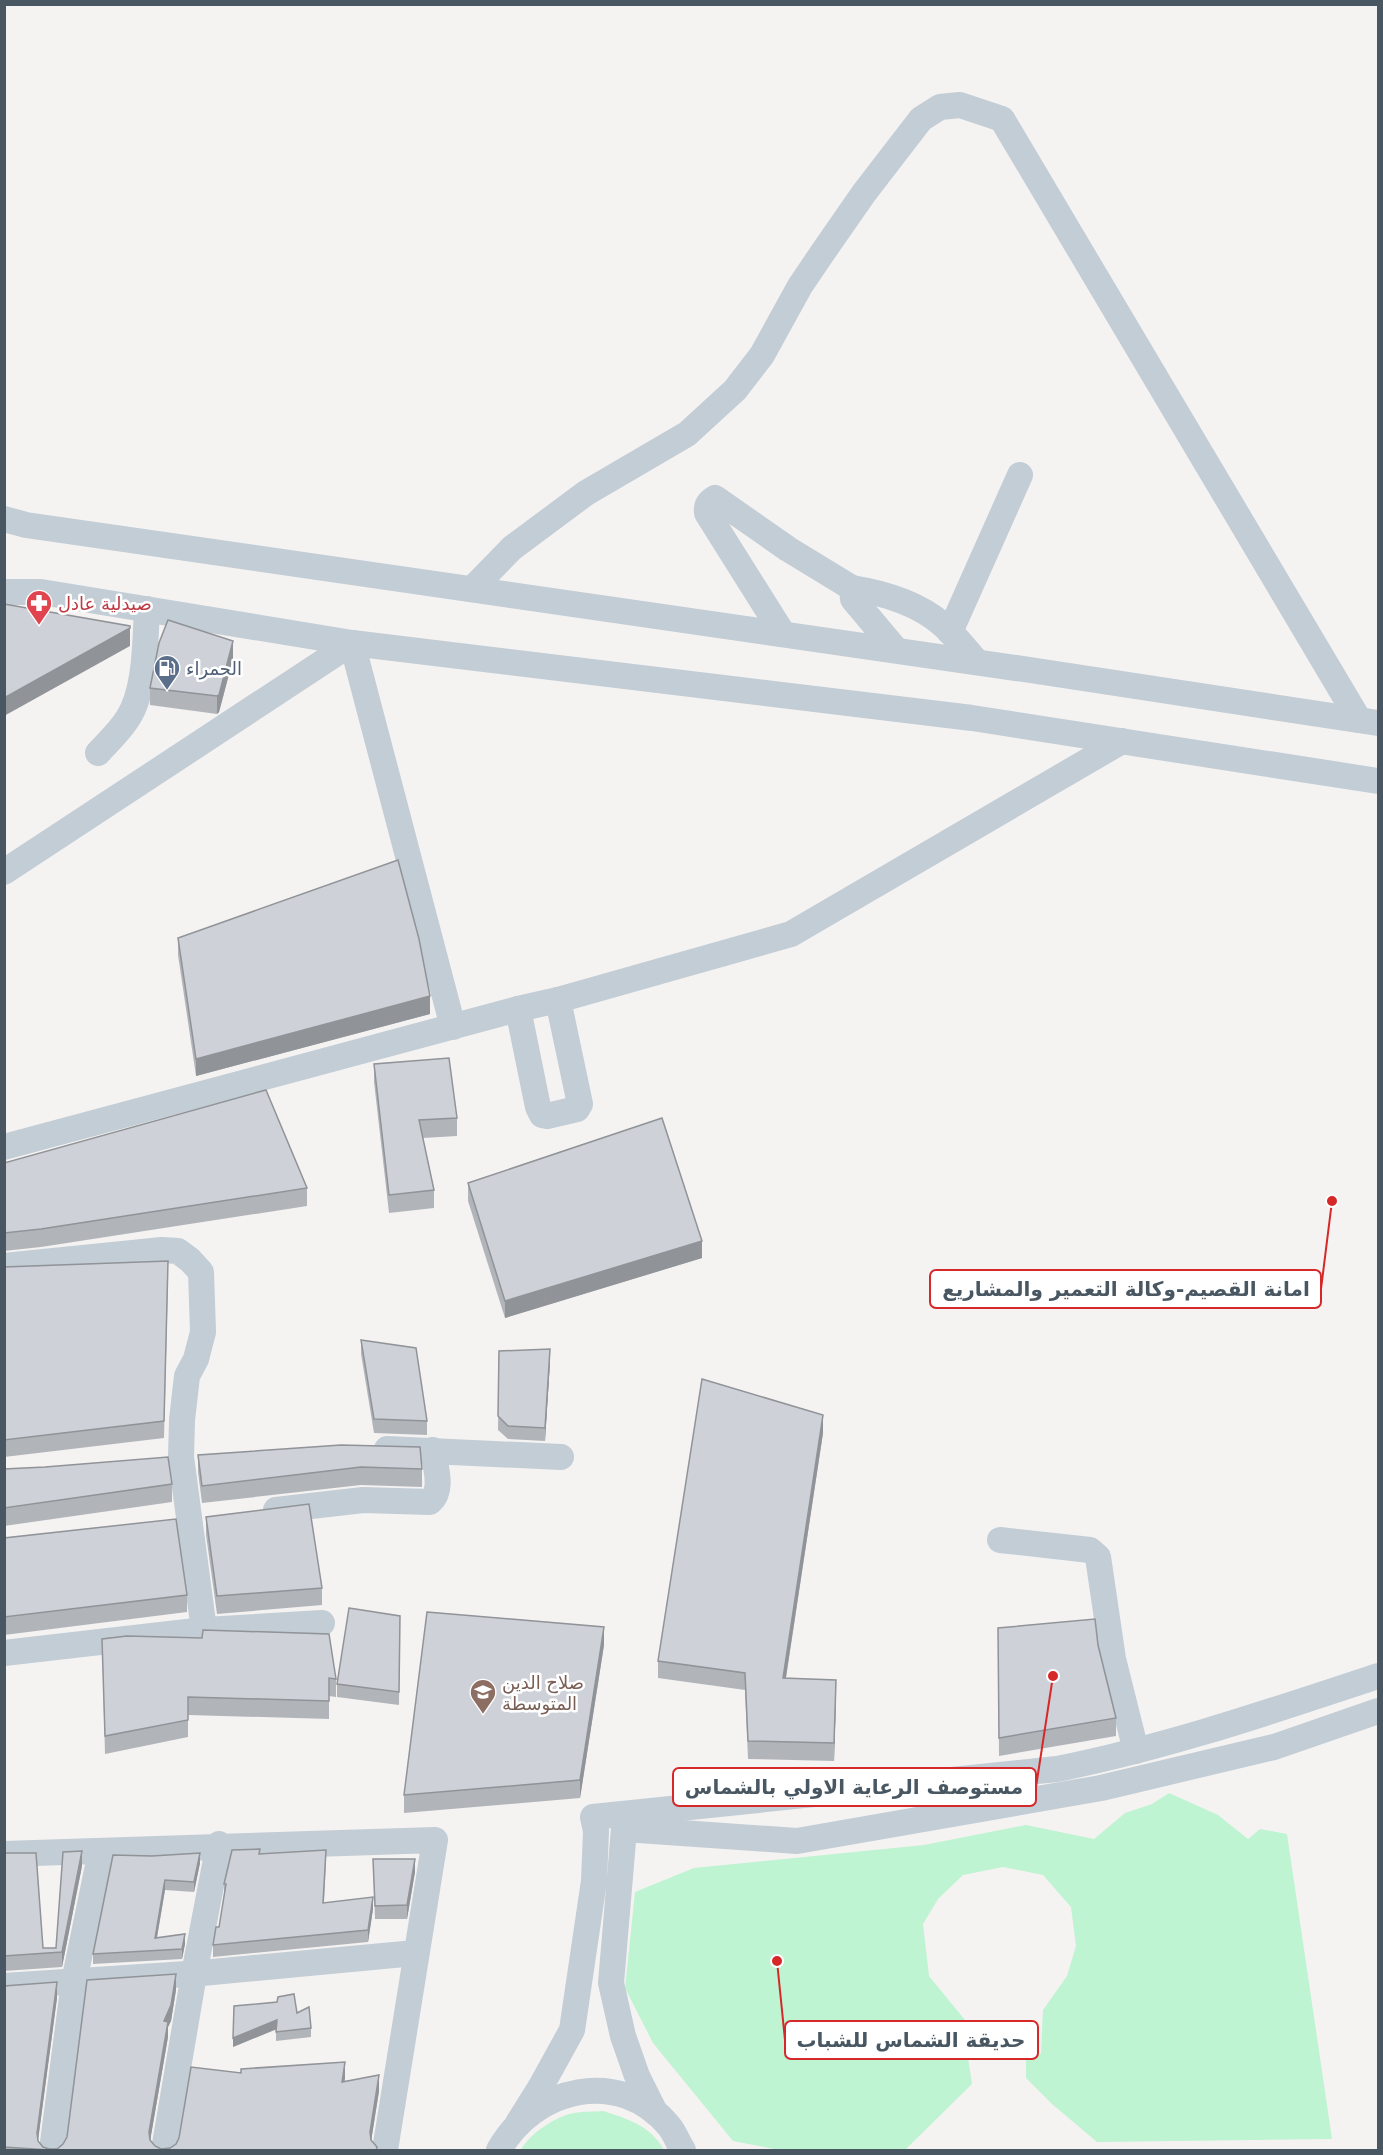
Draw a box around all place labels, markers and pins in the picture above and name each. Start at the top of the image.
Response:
pharmacy icon: صيدلية عادل [24,588,54,626]
place label: صيدلية عادل [58,593,152,614]
fuel station icon: الحمراء [152,653,182,691]
place label: الحمراء [186,658,242,680]
callout: امانة القصيم-وكالة التعمير والمشاريع [930,1270,1321,1308]
place label: صلاح الدين المتوسطة [502,1672,584,1715]
school or university icon: صلاح الدين المتوسطة [468,1677,498,1715]
callout: مستوصف الرعاية الاولي بالشماس [673,1768,1036,1806]
callout: حديقة الشماس للشباب [785,2021,1038,2059]

